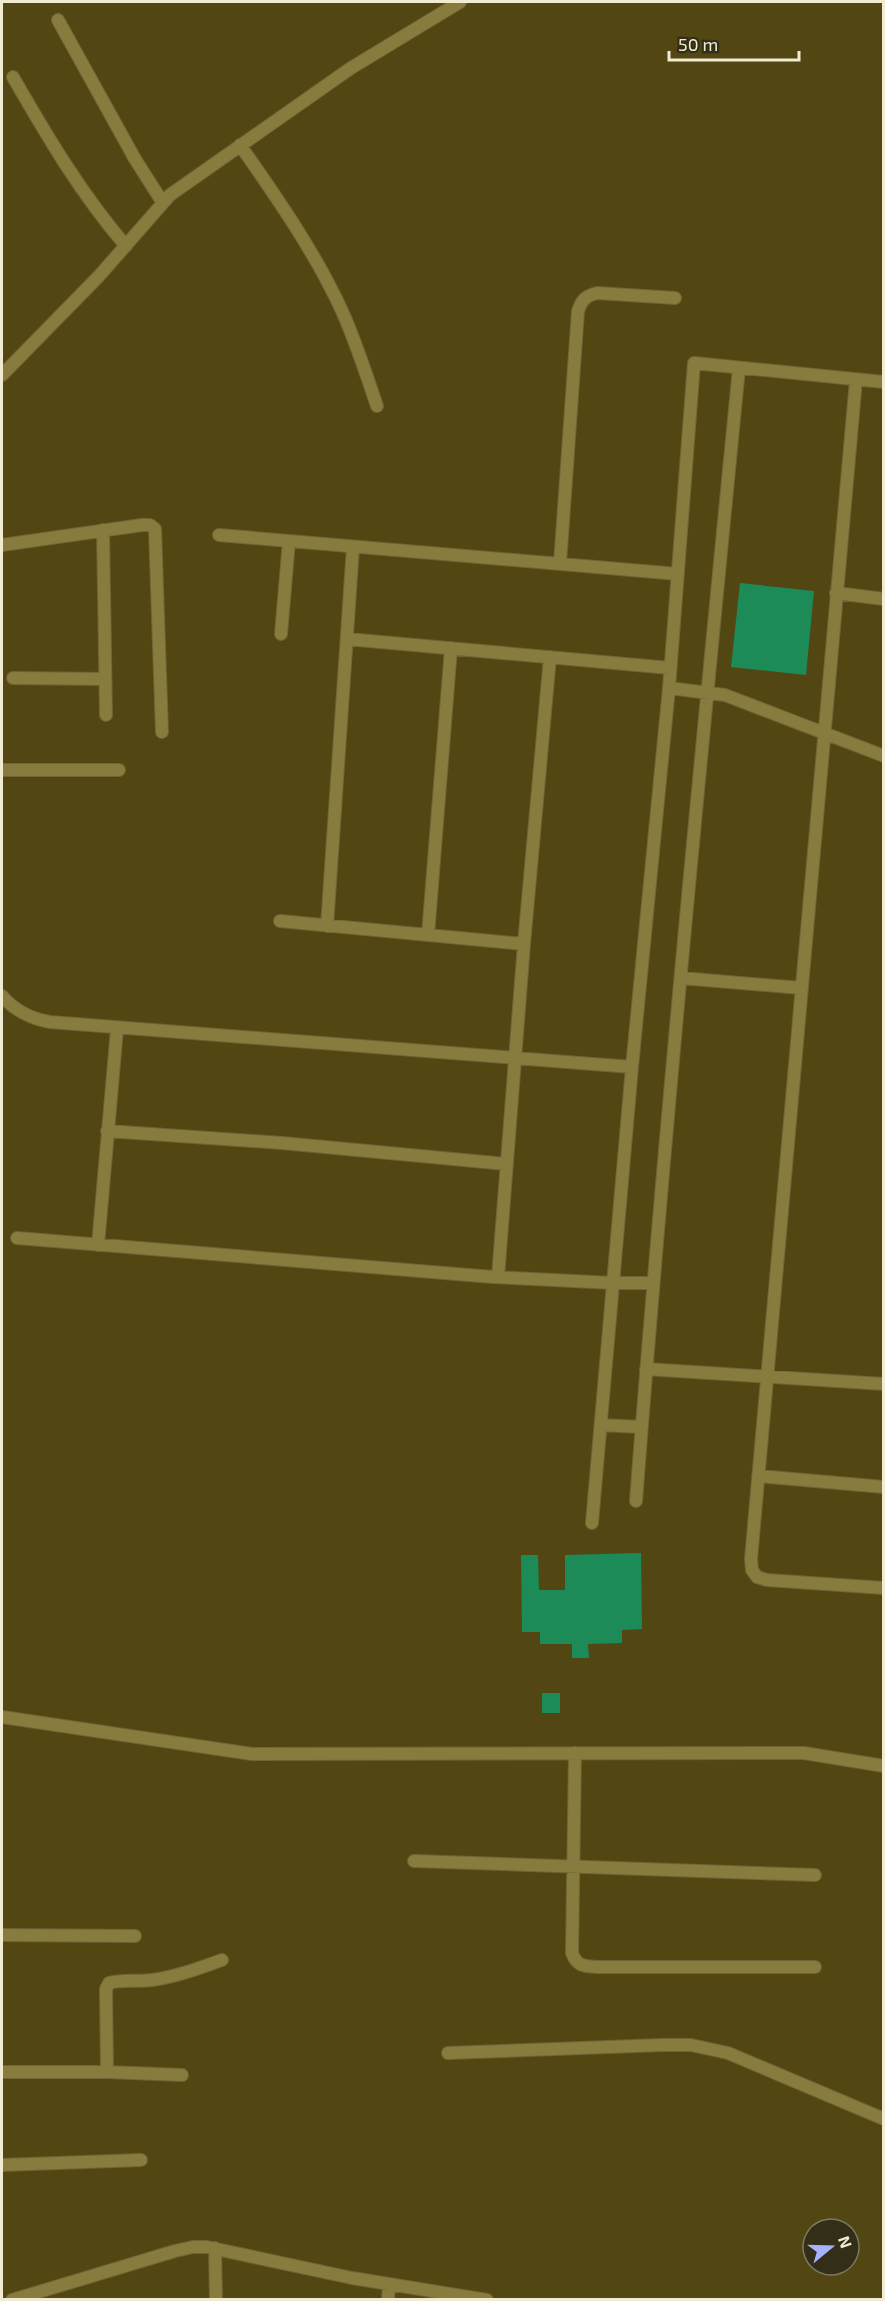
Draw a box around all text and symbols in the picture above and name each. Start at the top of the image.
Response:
scale bar [669,24,800,62]
text: 50 m [678,33,718,55]
north arrow [801,2217,861,2277]
text: N [835,2233,857,2251]

